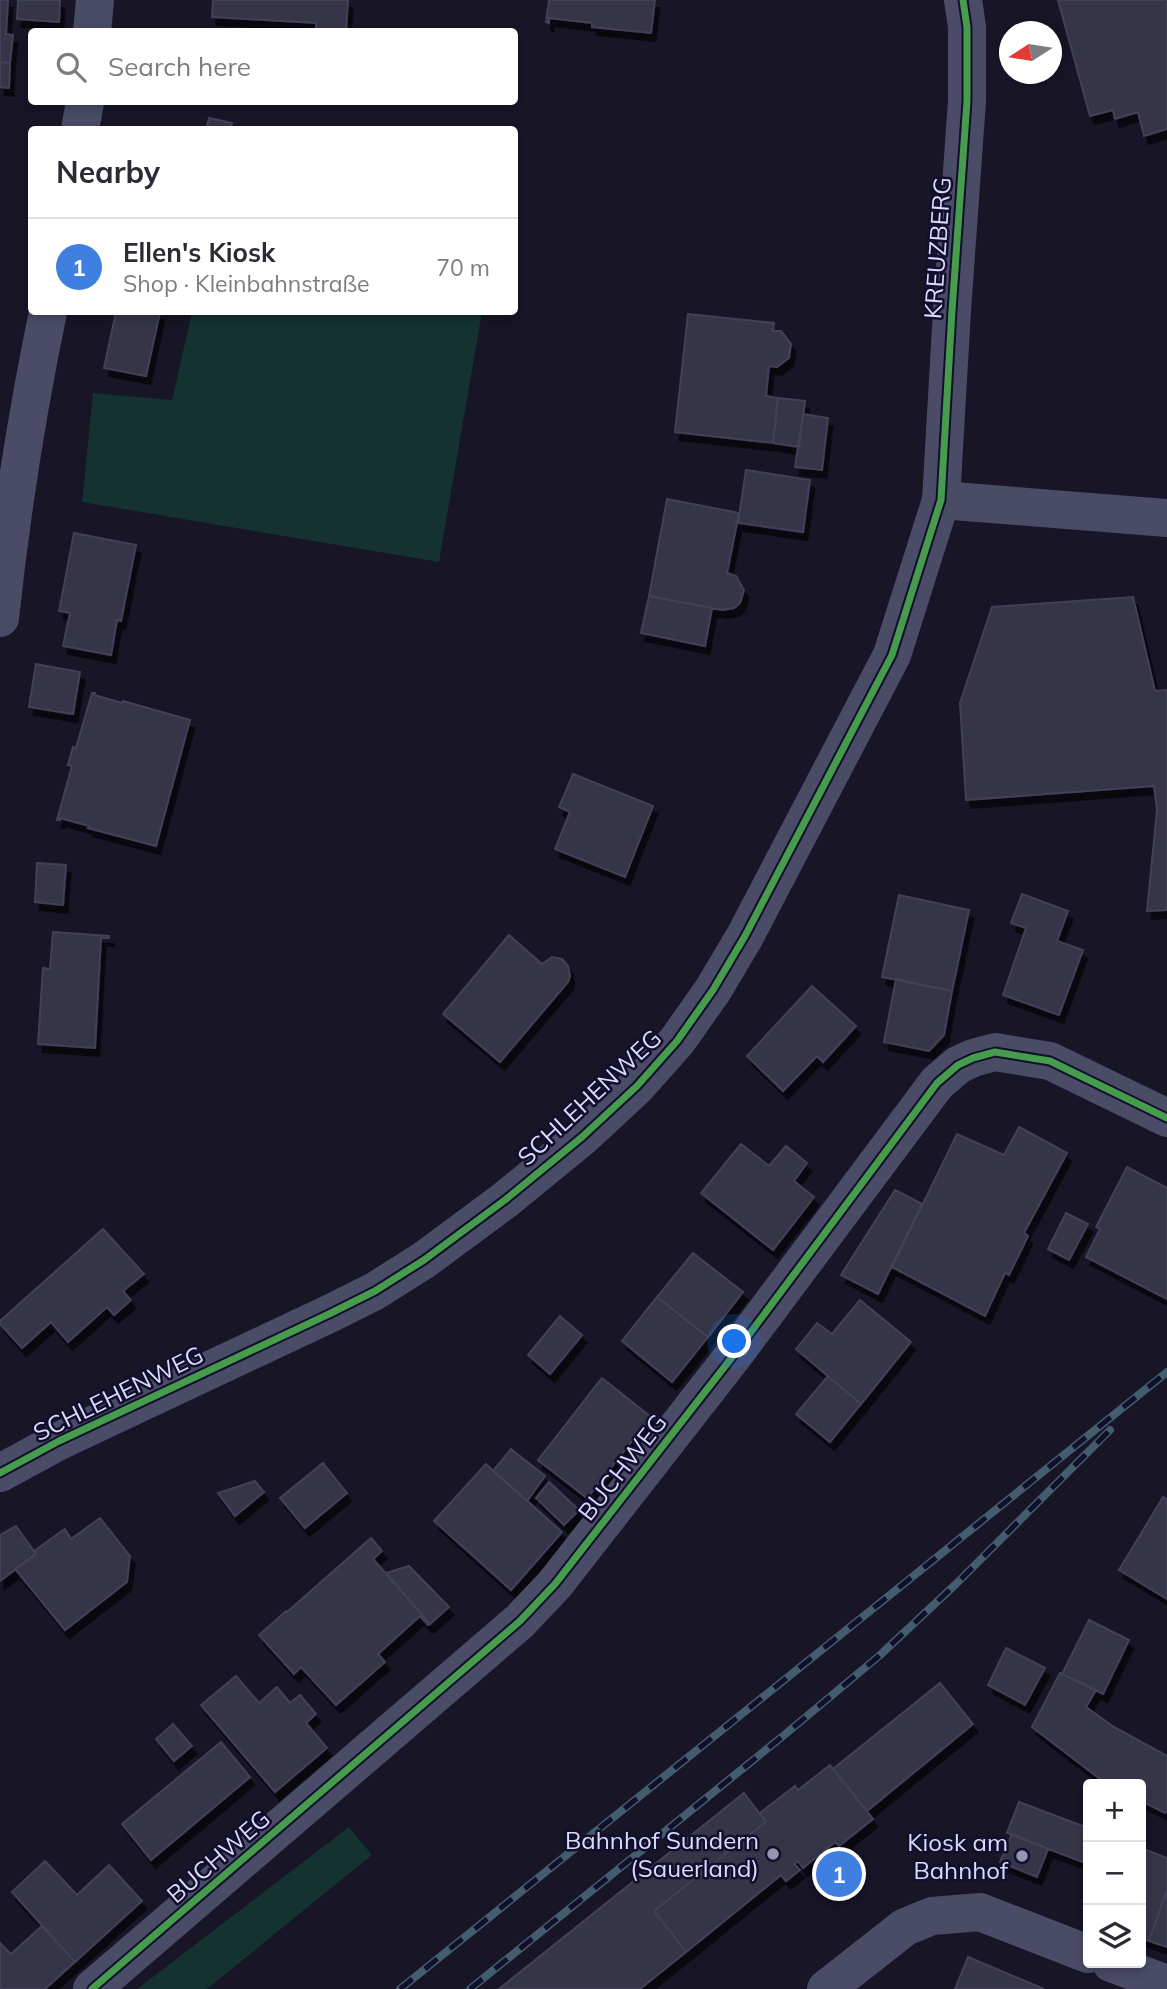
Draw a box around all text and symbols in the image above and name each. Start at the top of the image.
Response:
north arrow [999,21,1062,84]
search box [28,28,518,105]
icon: search [52,48,90,86]
text: Search here [108,50,251,83]
text: Nearby [56,153,160,191]
street label: KREUZBERG [917,176,957,320]
text: Ellen's Kiosk [123,236,275,269]
text: 1 [72,253,86,282]
text: 70 m [436,253,490,282]
text: Shop · Kleinbahnstraße [123,269,370,298]
street label: SCHLEHENWEG [511,1023,667,1171]
your location [717,1324,751,1358]
street label: SCHLEHENWEG [28,1339,208,1447]
street label: BUCHWEG [571,1408,673,1526]
map controls [1083,1779,1146,1968]
button: + [1083,1779,1146,1842]
street label: BUCHWEG [160,1803,276,1909]
place label: Bahnhof Sundern (Sauerland) [565,1825,759,1883]
place label: Kiosk am Bahnhof [907,1827,1009,1885]
button: − [1083,1842,1146,1905]
marker: Bahnhof Sundern (Sauerland) [765,1846,781,1862]
pin: 1 [816,1848,862,1900]
marker: Kiosk am Bahnhof [1014,1848,1030,1864]
button: layers [1083,1905,1146,1968]

